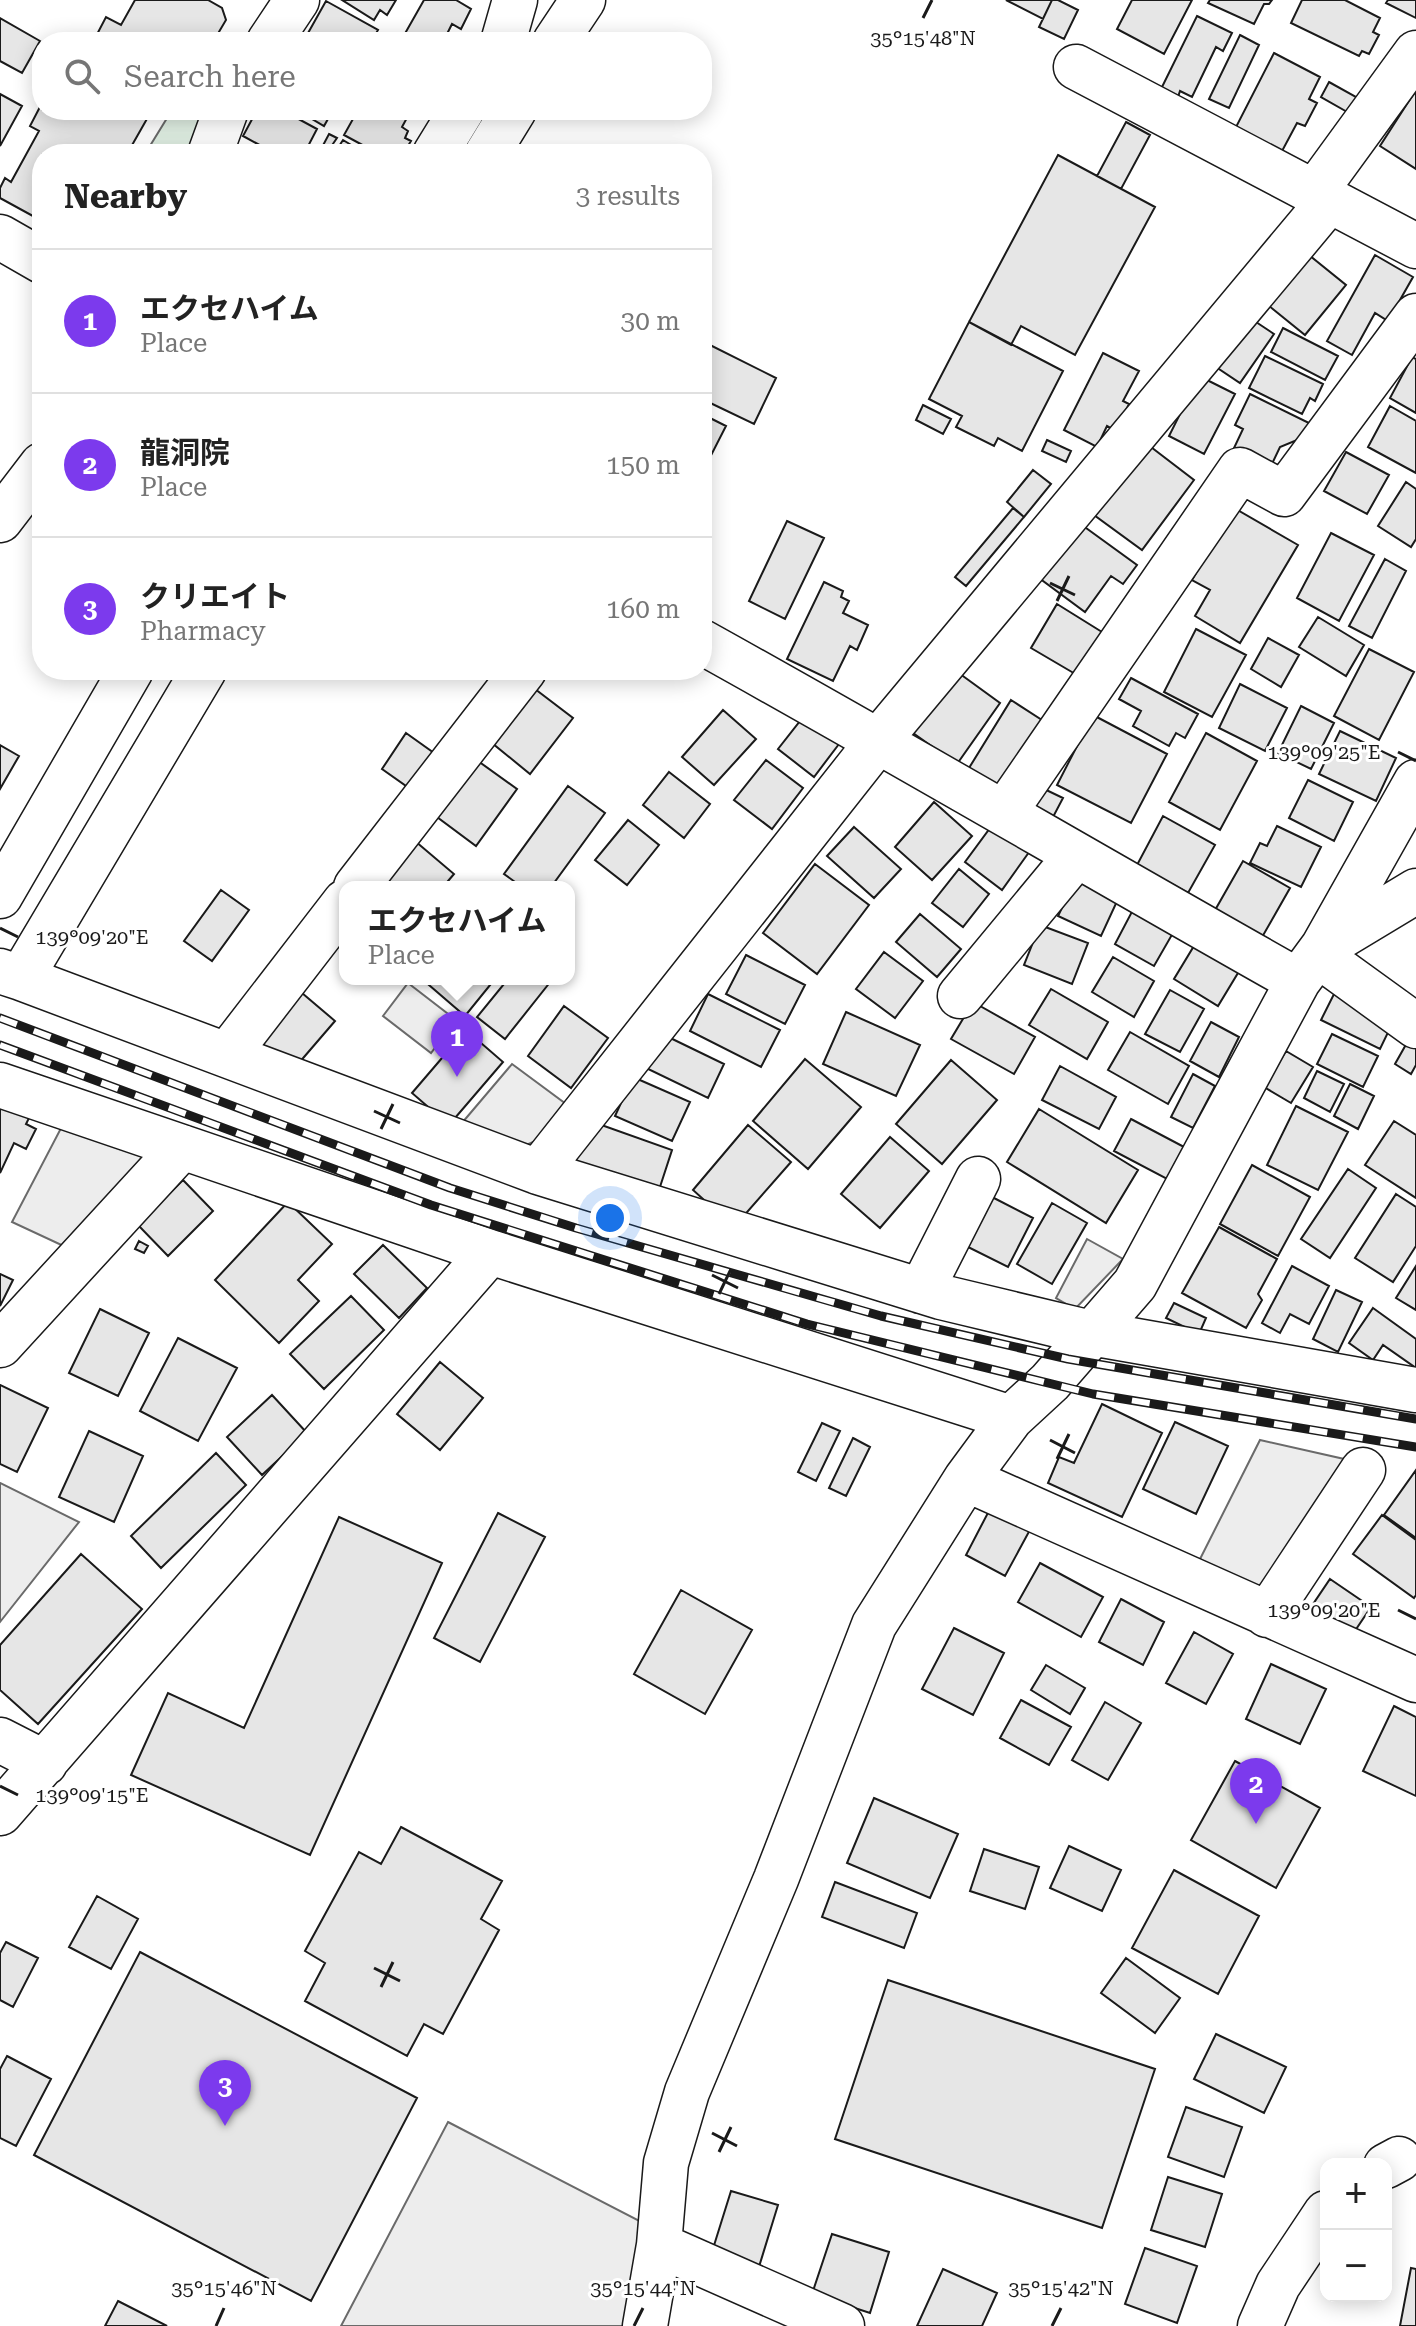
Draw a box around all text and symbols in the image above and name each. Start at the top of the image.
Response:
text: 35°15'48"N [870,26,976,50]
search box [32,32,712,120]
icon: search [60,54,104,98]
text: Search here [124,59,296,94]
text: Nearby [64,176,187,216]
text: 3 results [576,181,680,211]
text: エクセハイム [140,291,319,326]
text: 1 [83,306,97,336]
text: 30 m [621,306,680,336]
text: Place [140,328,207,358]
text: 龍洞院 [140,435,230,470]
text: 2 [83,450,97,480]
text: 150 m [606,450,680,480]
text: Place [140,472,207,502]
text: クリエイト [140,579,290,614]
text: 3 [83,594,97,624]
text: 160 m [606,594,680,624]
text: Pharmacy [140,616,266,646]
text: 139°09'25"E [1267,740,1381,764]
popup [339,881,575,985]
text: エクセハイム [368,903,546,938]
text: 139°09'20"E [35,925,149,949]
text: Place [368,940,435,970]
pin: 1 [431,1011,483,1077]
your location [590,1198,630,1238]
text: 139°09'20"E [1267,1598,1381,1622]
pin: 2 [1230,1758,1282,1824]
text: 139°09'15"E [35,1783,149,1807]
pin: 3 [199,2060,251,2126]
map controls [1320,2158,1392,2302]
button: + [1320,2158,1392,2230]
button: − [1320,2230,1392,2302]
text: 35°15'46"N [171,2276,277,2300]
text: 35°15'44"N [590,2276,696,2300]
text: 35°15'42"N [1008,2276,1114,2300]

